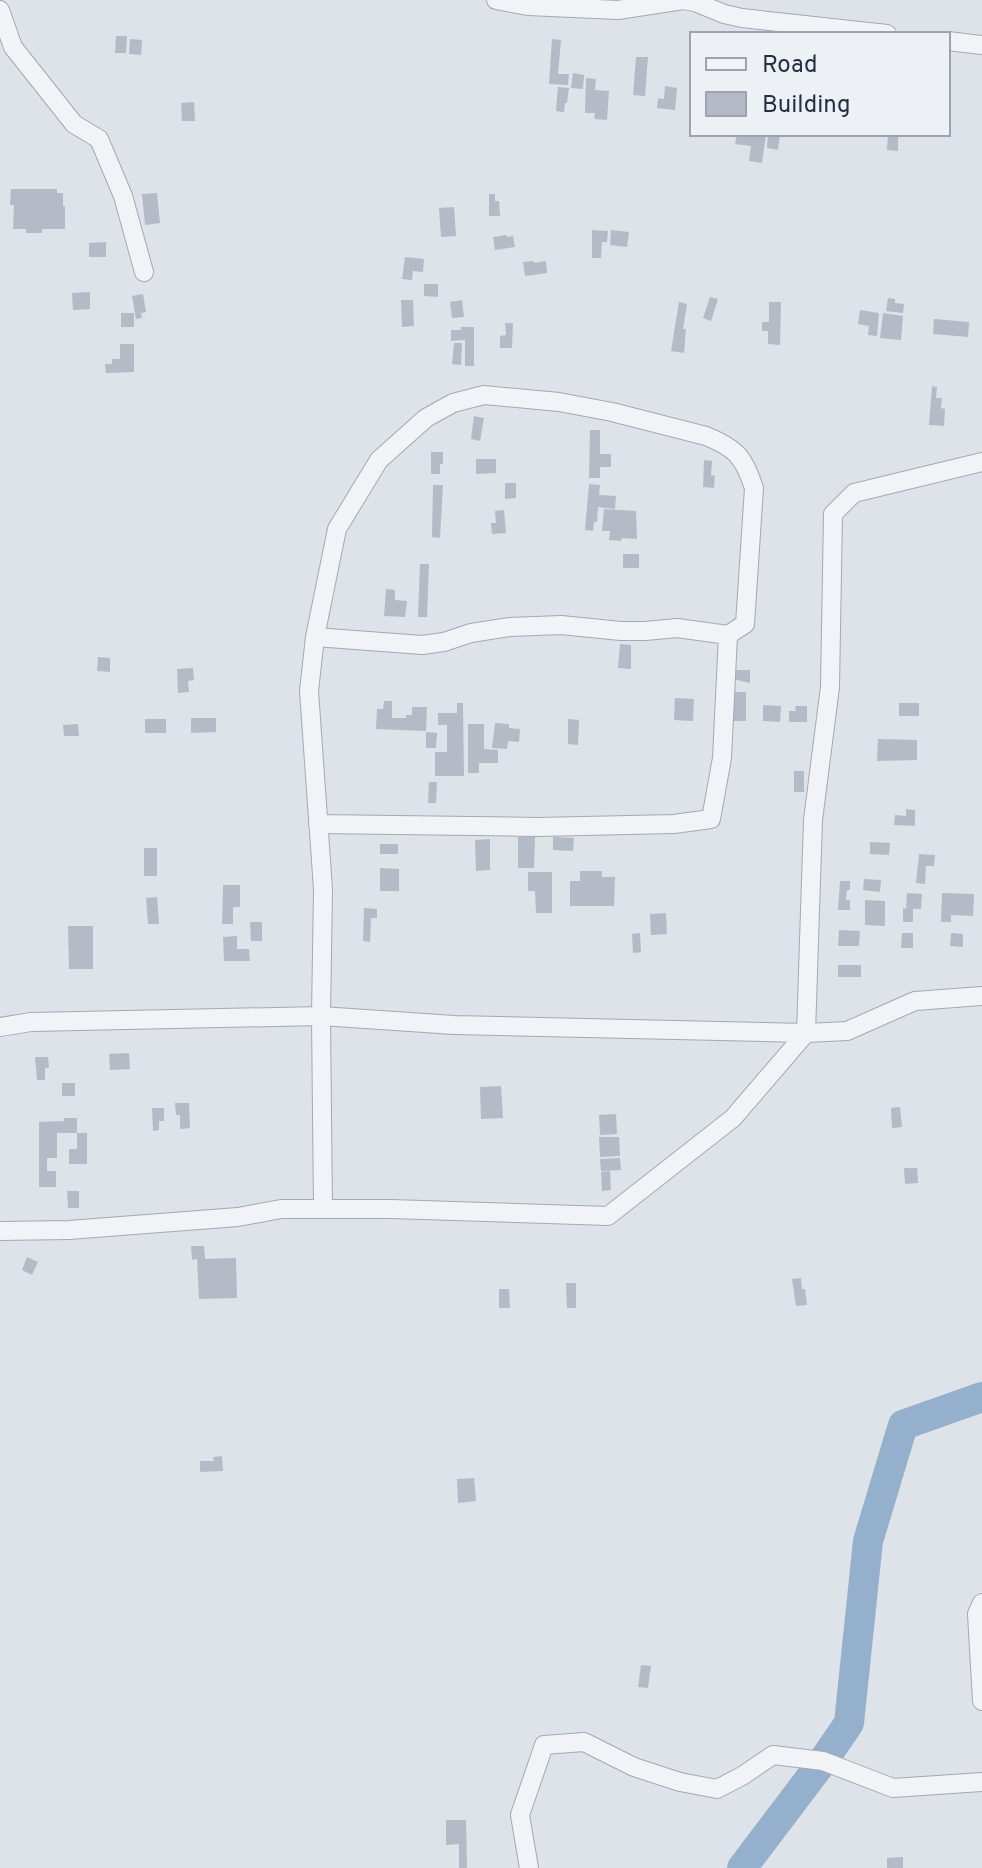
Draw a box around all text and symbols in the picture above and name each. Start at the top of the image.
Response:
legend [690,32,950,136]
text: Road [762,51,818,81]
text: Building [762,91,851,121]

